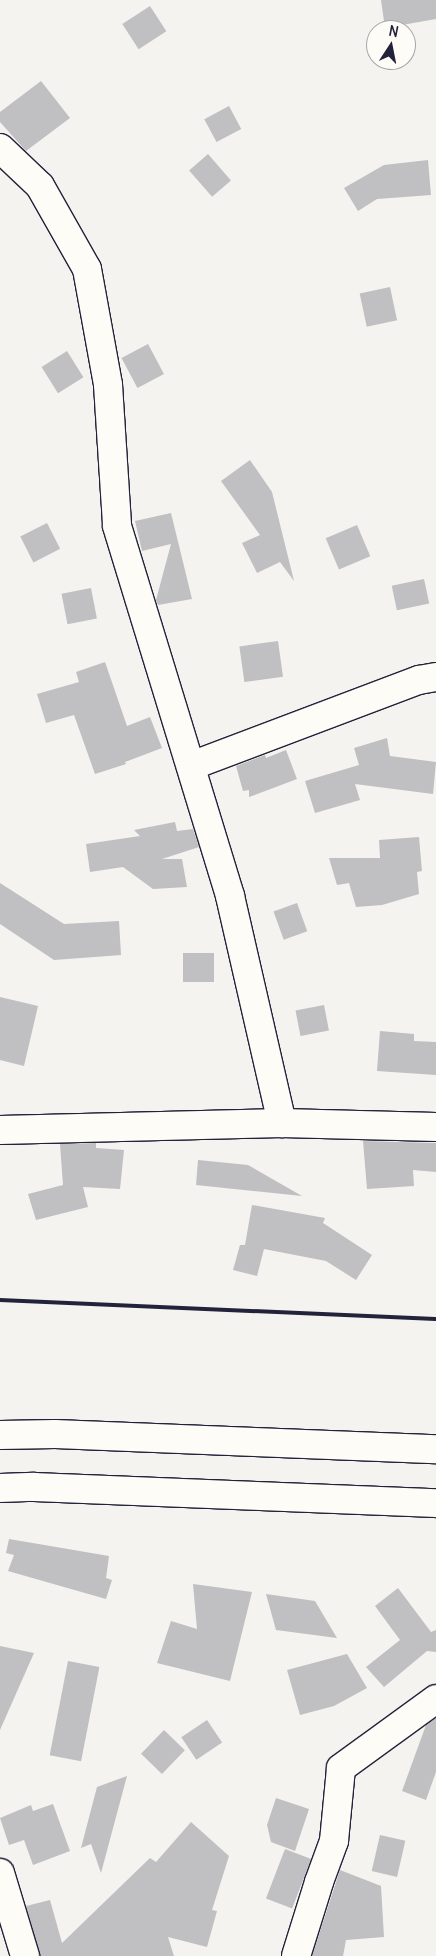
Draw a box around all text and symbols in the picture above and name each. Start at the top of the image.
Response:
north arrow [366,20,416,70]
text: N [387,21,400,41]

